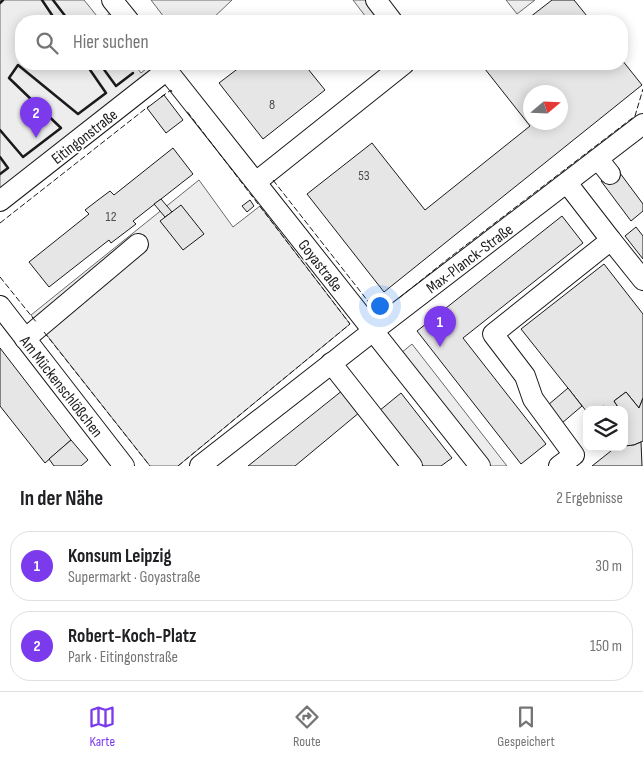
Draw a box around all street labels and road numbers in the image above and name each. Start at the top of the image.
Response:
street label: Eitingonstraße [48,106,122,169]
street label: Max-Planck-Straße [423,220,517,298]
street label: Goyastraße [294,236,346,296]
street label: Am Mückenschlößchen [15,332,106,441]

